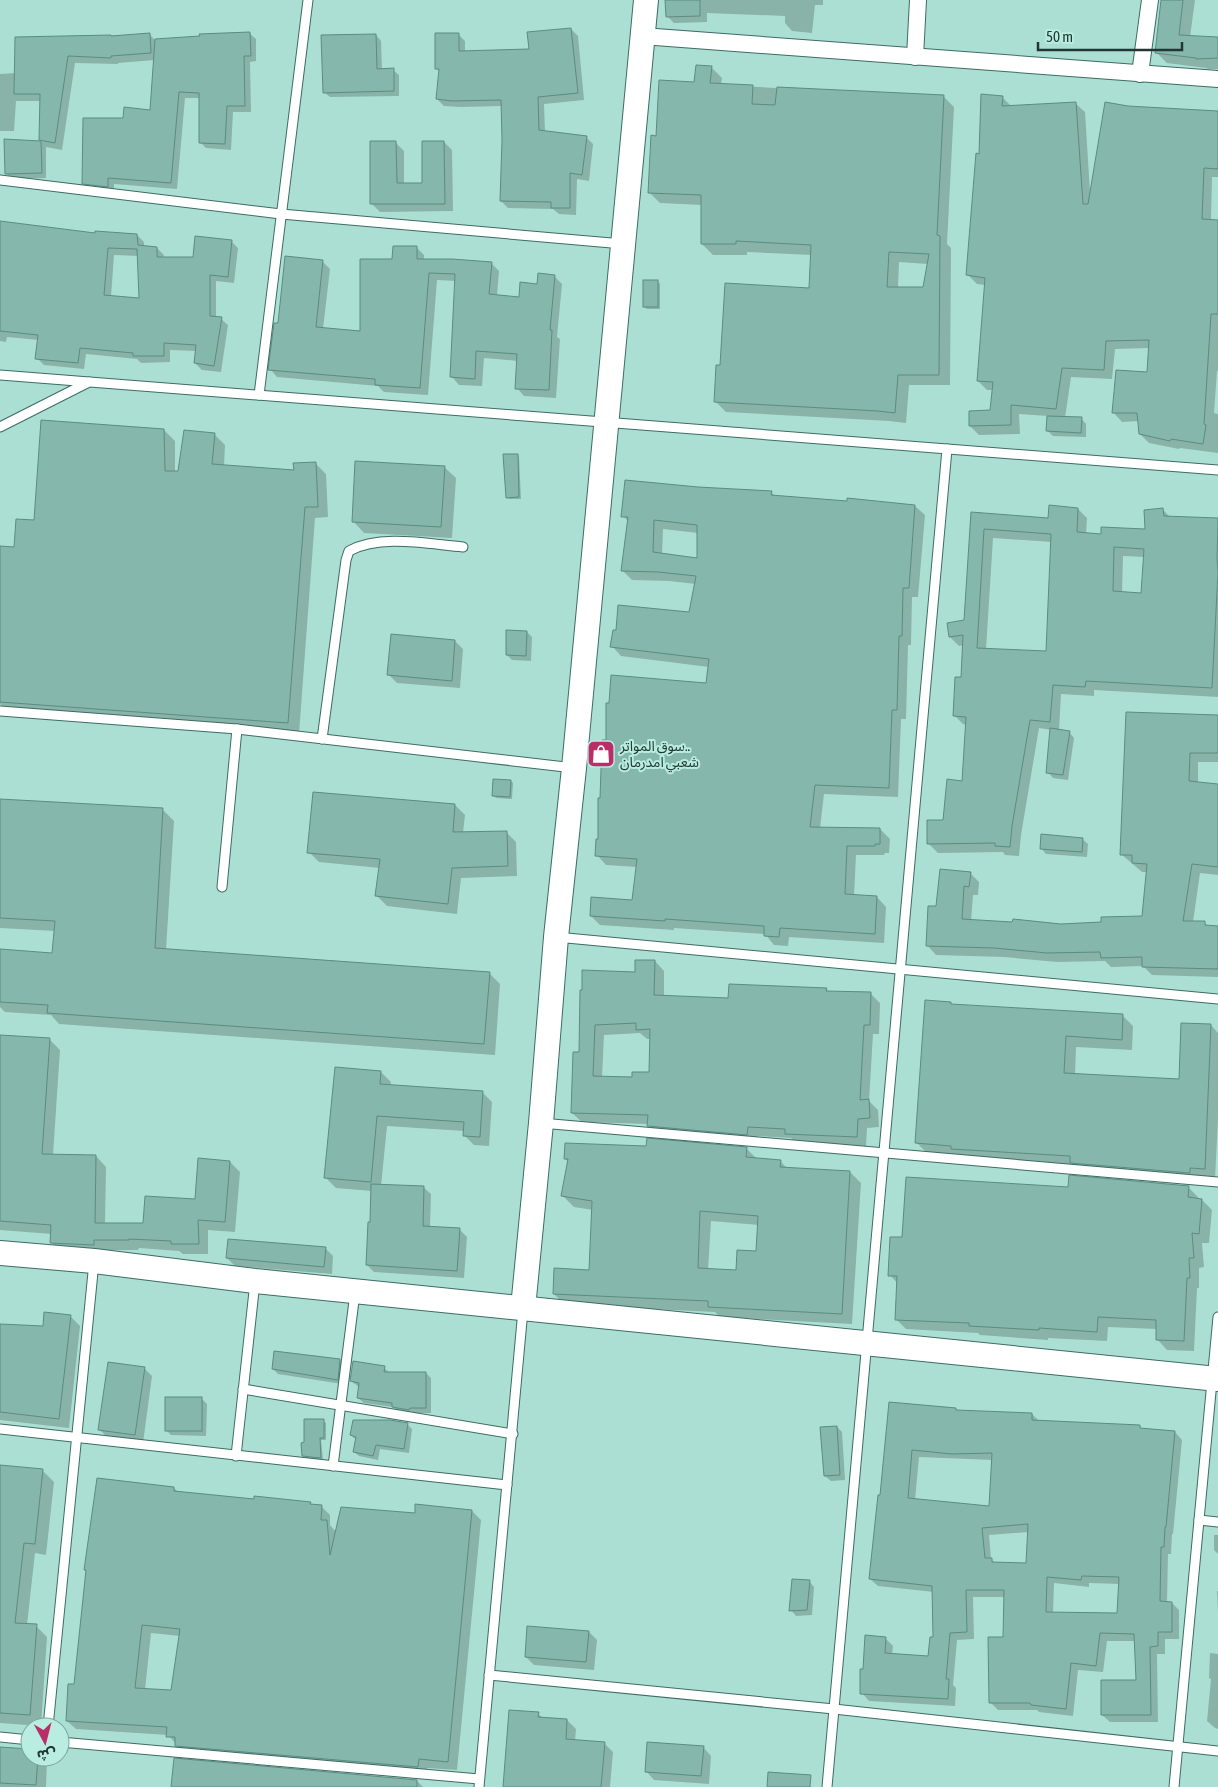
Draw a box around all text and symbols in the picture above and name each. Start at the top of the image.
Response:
scale bar [1038,20,1182,52]
text: 50 m [1046,28,1073,45]
place label: سوق المواتر.. شعبي امدرمان [619,738,699,773]
shop icon: سوق المواتر.. شعبي امدرمان [586,739,616,769]
north arrow [20,1717,70,1767]
text: ش [36,1746,57,1764]

